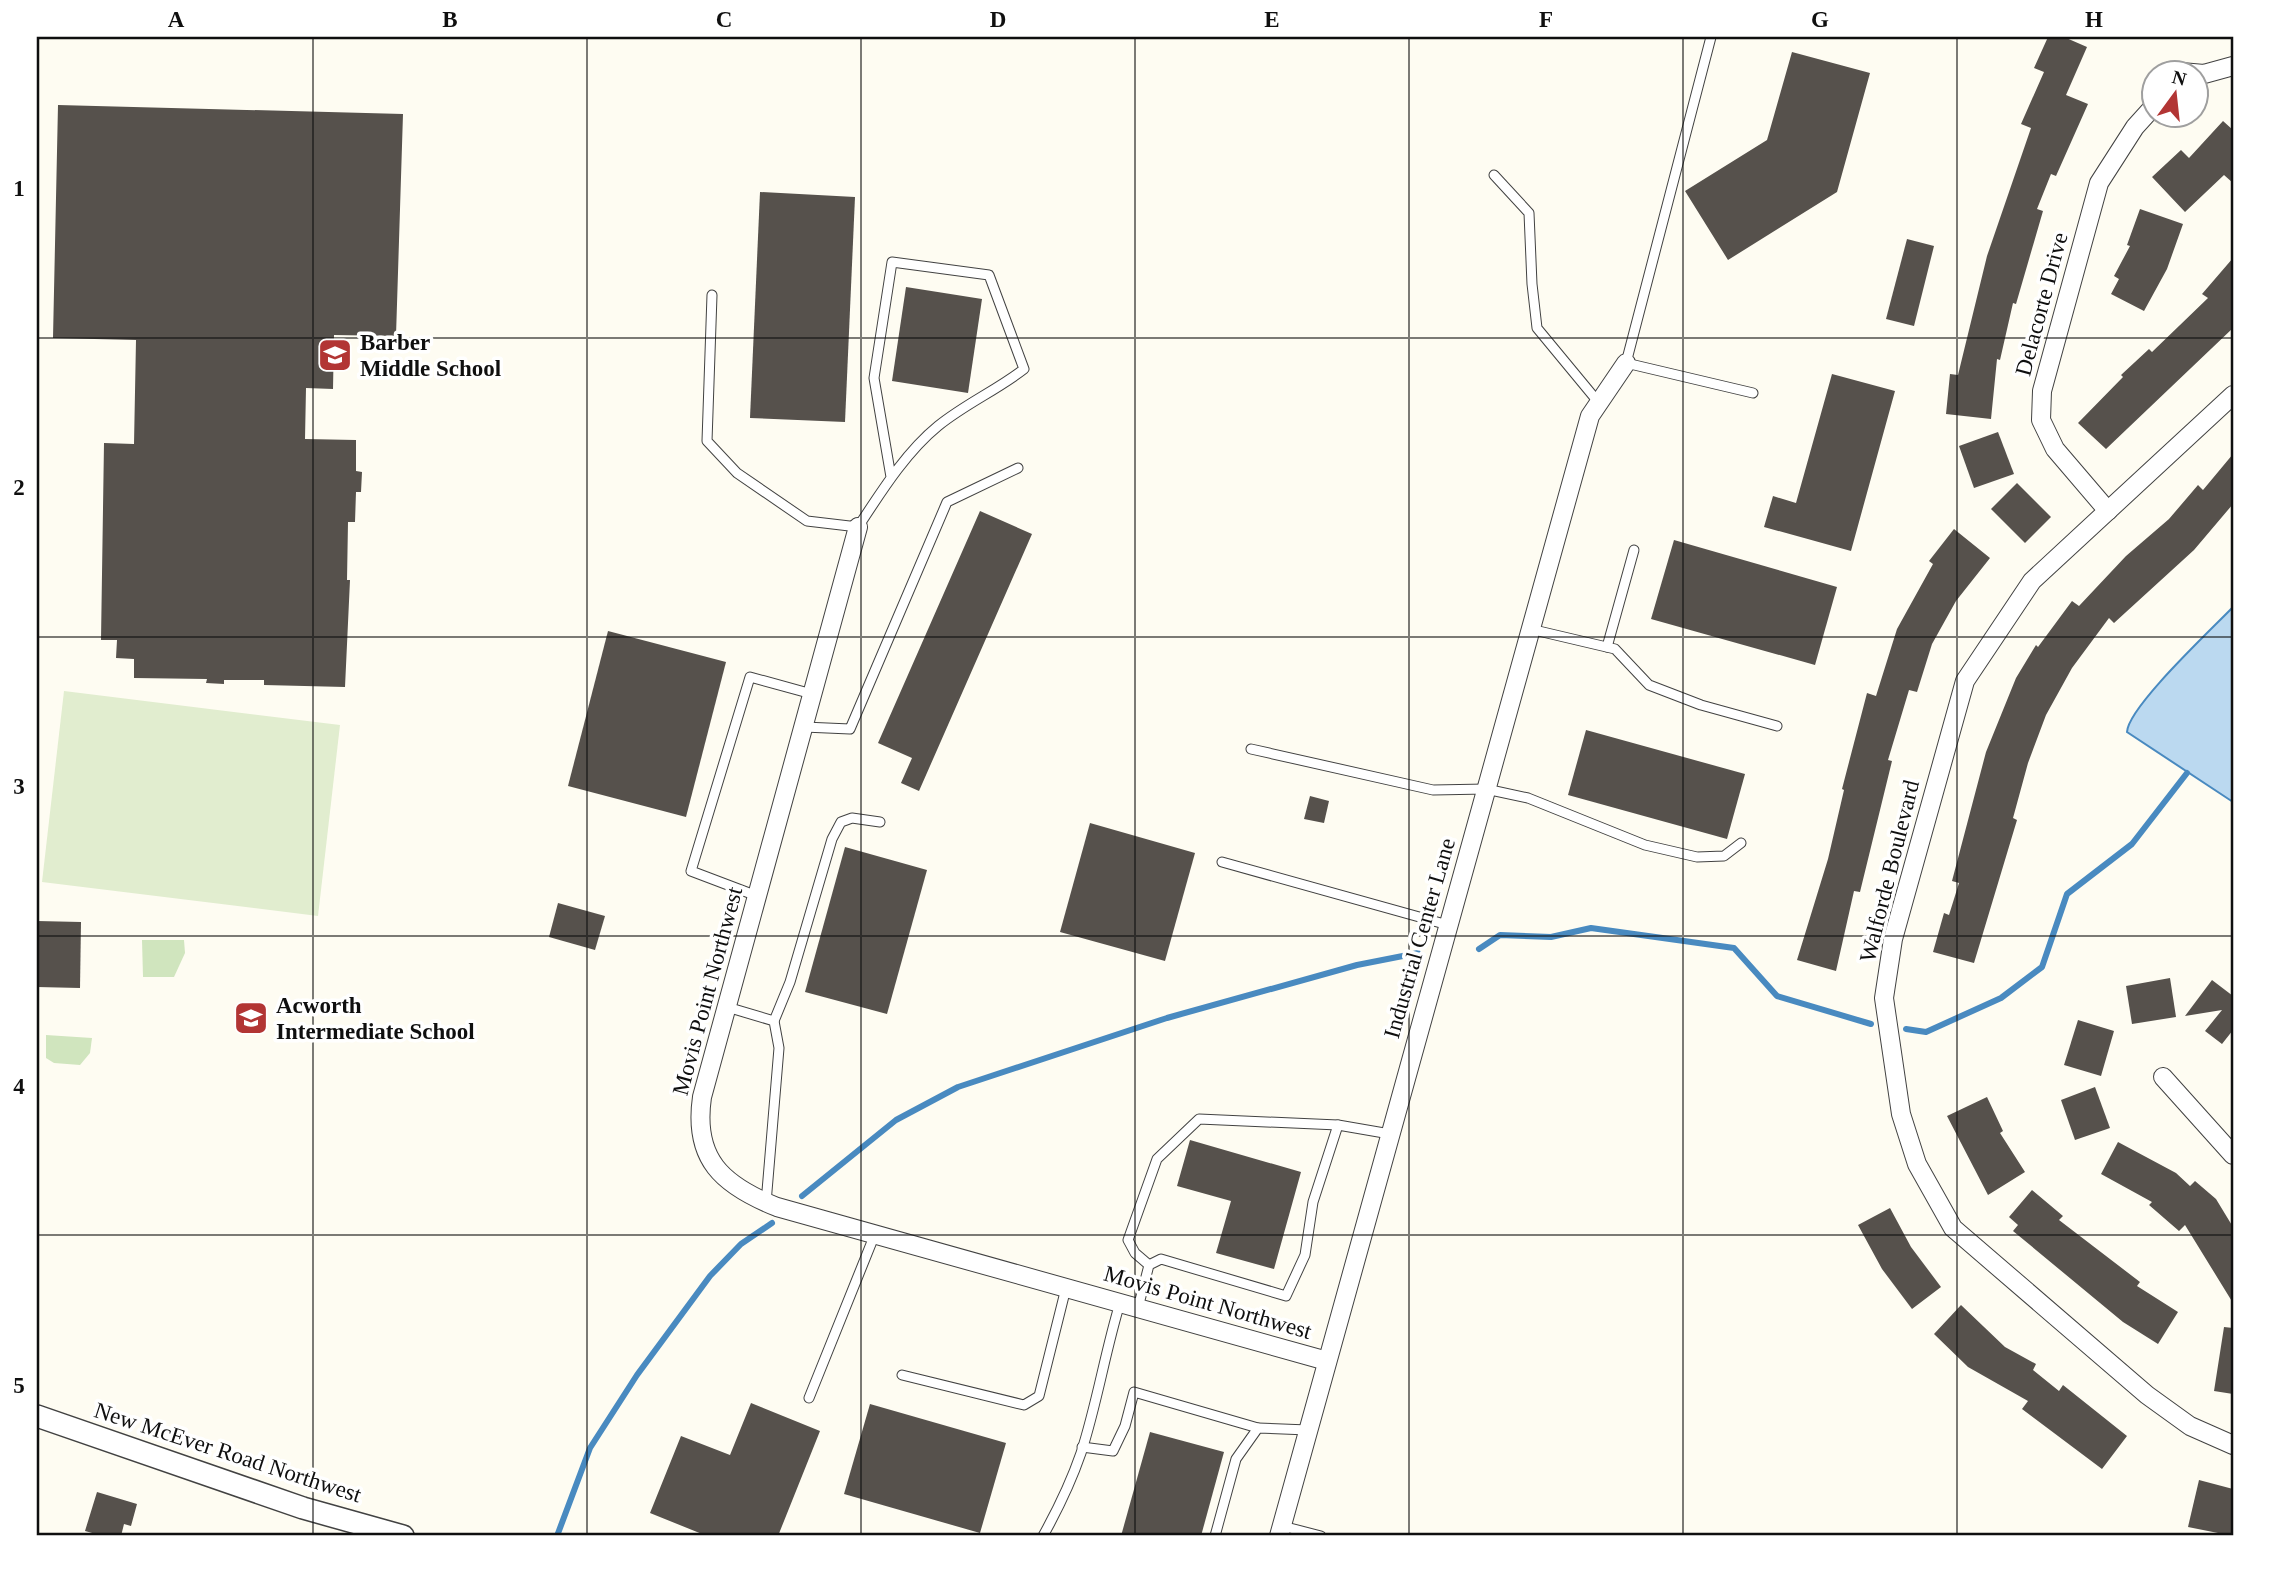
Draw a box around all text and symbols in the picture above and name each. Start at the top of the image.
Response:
text: A [168,7,185,32]
text: B [442,7,458,32]
text: C [716,7,732,32]
text: D [990,7,1006,32]
text: E [1264,7,1280,32]
text: F [1539,7,1553,32]
text: G [1811,7,1829,32]
text: H [2085,7,2103,32]
north arrow [2140,60,2210,130]
text: N [2170,66,2189,90]
text: 1 [13,176,25,201]
street label: Delacorte Drive [2010,230,2073,379]
place label: Barber Middle School [360,330,501,381]
school or university icon: Barber Middle School [316,336,354,374]
text: 2 [13,475,25,500]
text: 3 [13,774,25,799]
street label: Walforde Boulevard [1855,777,1924,965]
street label: Industrial Center Lane [1379,835,1460,1041]
street label: Movis Point Northwest [668,884,747,1098]
place label: Acworth Intermediate School [276,993,475,1044]
school or university icon: Acworth Intermediate School [232,999,270,1037]
text: 4 [13,1074,25,1099]
street label: Movis Point Northwest [1101,1261,1315,1344]
text: 5 [13,1373,25,1398]
street label: New McEver Road Northwest [91,1397,365,1508]

